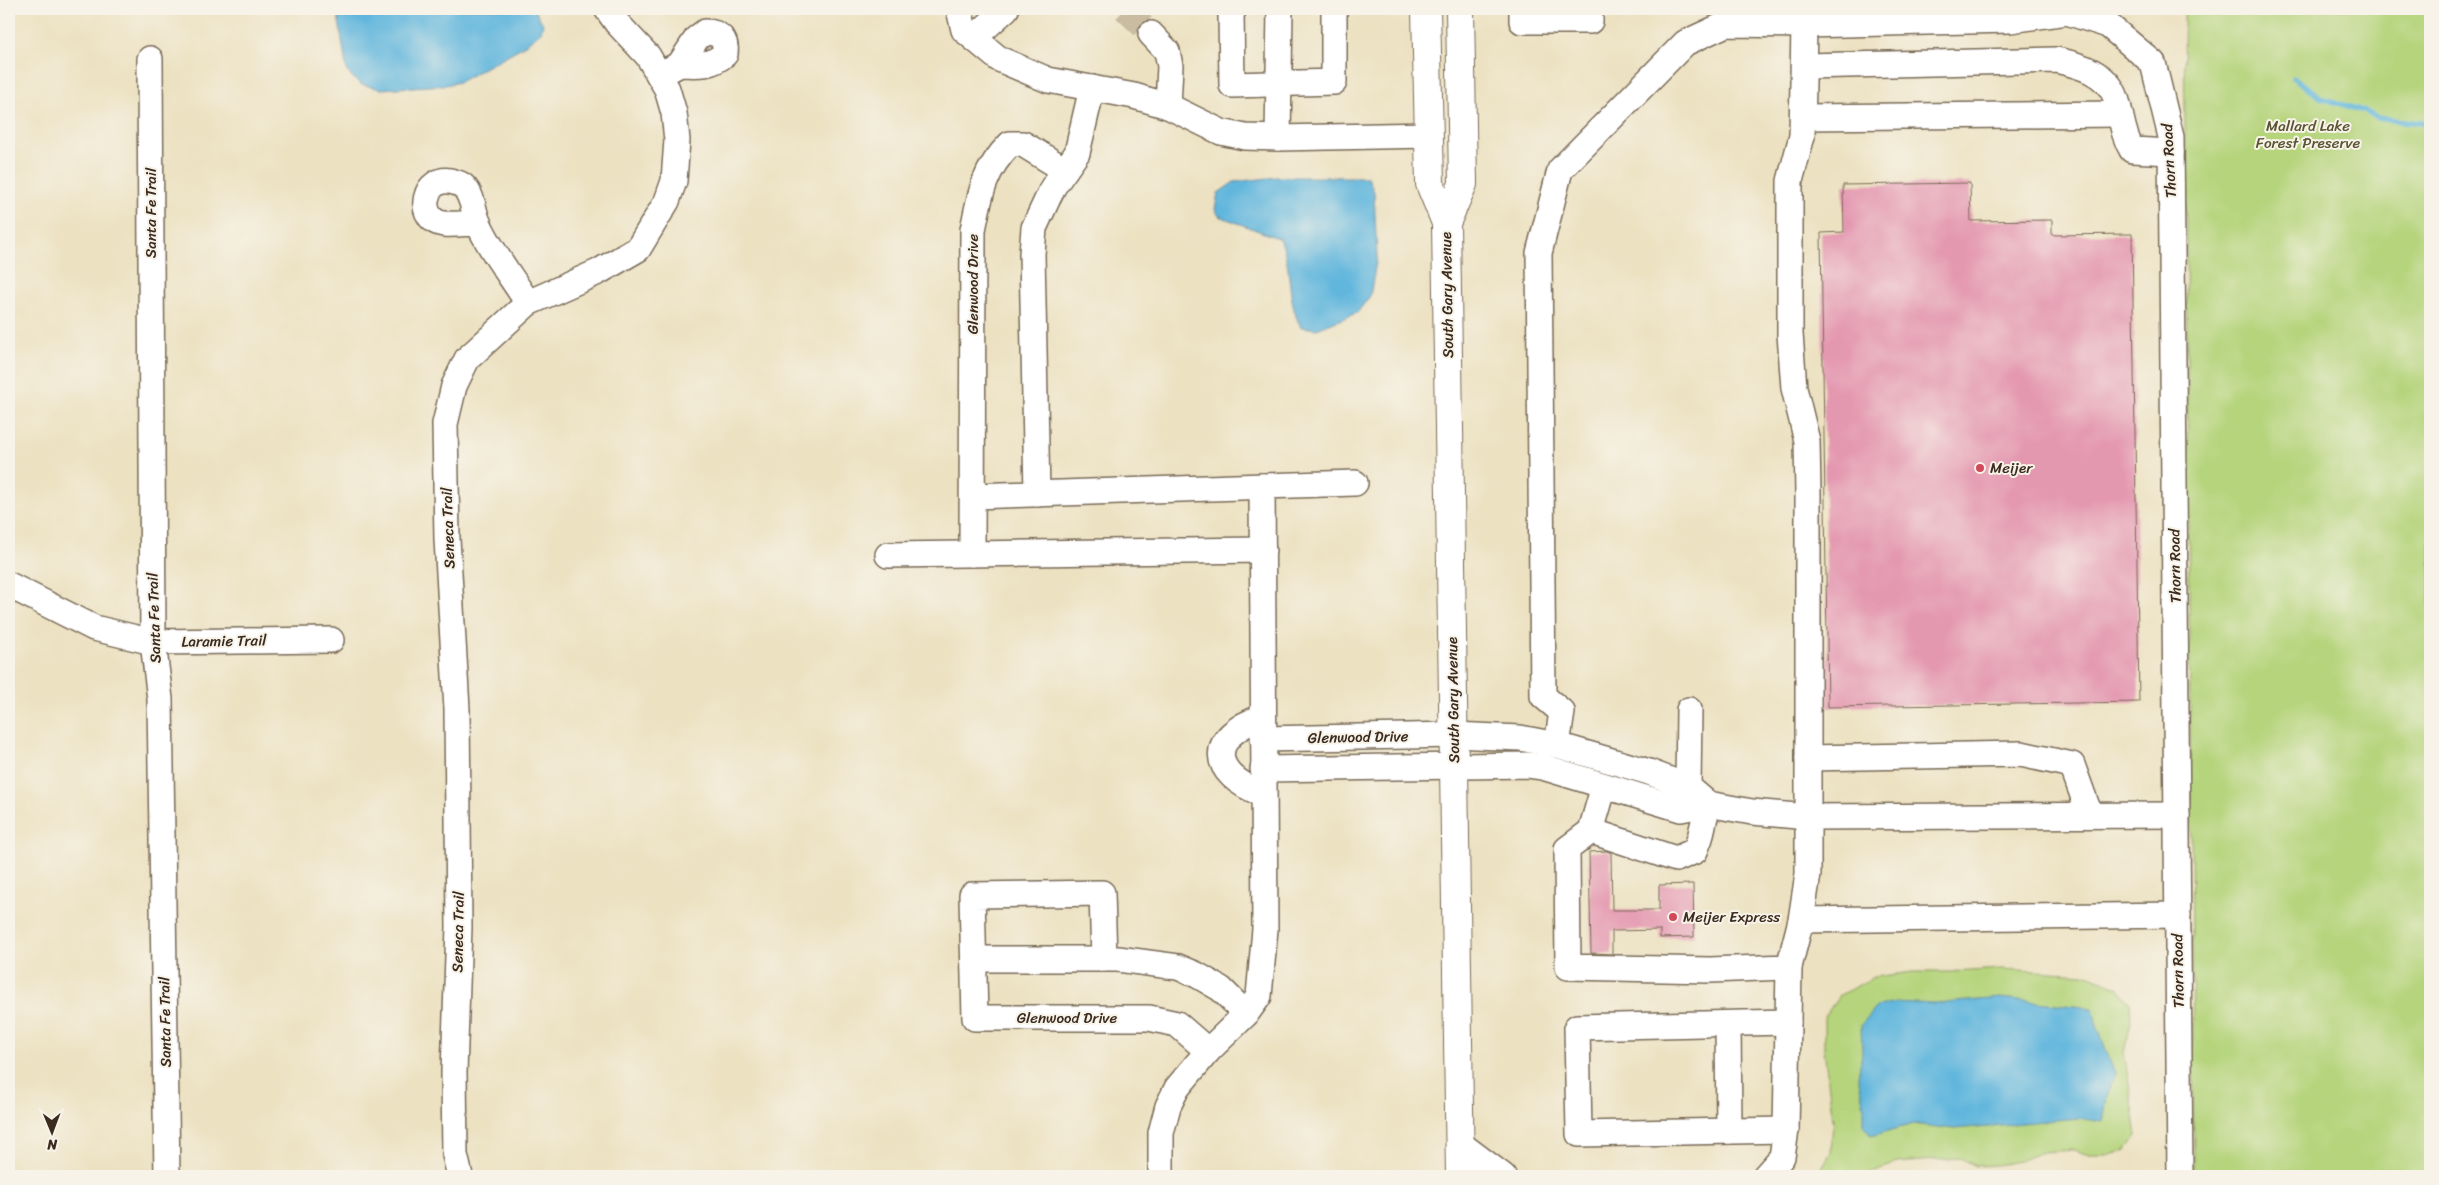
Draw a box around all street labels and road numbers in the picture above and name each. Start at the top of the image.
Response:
street label: Thorn Road [2154,122,2184,199]
street label: Santa Fe Trail [138,167,164,258]
street label: South Gary Avenue [1433,232,1461,358]
street label: Glenwood Drive [960,233,986,334]
street label: Seneca Trail [434,486,462,569]
street label: Thorn Road [2161,528,2189,603]
street label: Santa Fe Trail [139,572,169,664]
street label: Laramie Trail [181,627,267,655]
street label: South Gary Avenue [1439,637,1467,763]
street label: Glenwood Drive [1307,723,1409,751]
street label: Seneca Trail [444,890,472,973]
street label: Thorn Road [2164,933,2192,1008]
street label: Santa Fe Trail [151,976,179,1067]
street label: Glenwood Drive [1017,1005,1118,1031]

